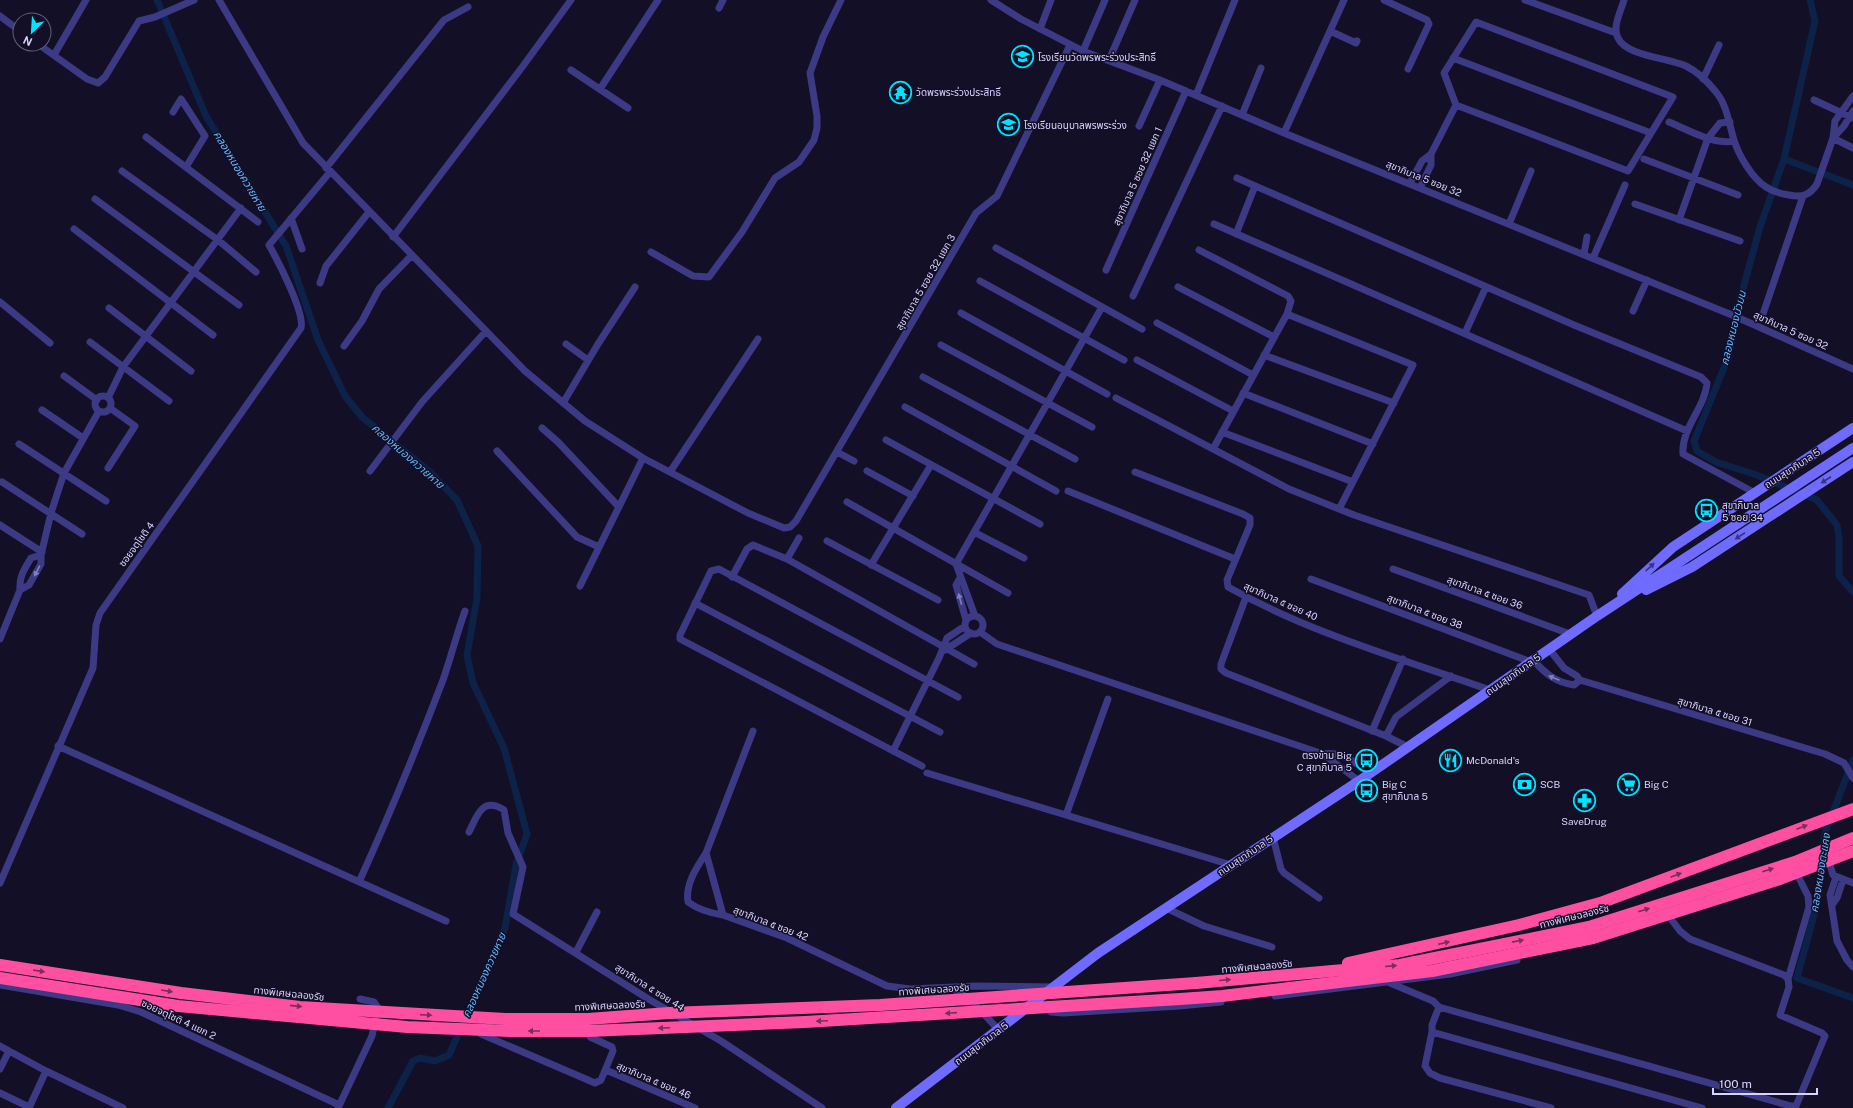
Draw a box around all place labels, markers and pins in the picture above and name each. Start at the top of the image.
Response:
school or university icon: โรงเรียนวัดพรพระร่วงประสิทธิ์ [1010,44,1036,70]
place label: โรงเรียนวัดพรพระร่วงประสิทธิ์ [1038,51,1156,63]
temple icon: วัดพรพระร่วงประสิทธิ์ [888,79,914,105]
place label: วัดพรพระร่วงประสิทธิ์ [916,86,1001,98]
school or university icon: โรงเรียนอนุบาลพรพระร่วง [995,112,1021,138]
place label: โรงเรียนอนุบาลพรพระร่วง [1024,119,1127,132]
bus stop icon: สุขาภิบาล 5 ซอย 34 [1693,498,1719,524]
place label: สุขาภิบาล 5 ซอย 34 [1722,499,1763,523]
restaurant icon: McDonald's [1437,747,1463,773]
bus stop icon: ตรงข้าม Big C สุขาภิบาล 5 [1354,748,1380,774]
place label: ตรงข้าม Big C สุขาภิบาล 5 [1297,749,1352,774]
place label: McDonald's [1466,754,1519,766]
bank icon: SCB [1512,771,1538,797]
supermarket icon: Big C [1615,771,1641,797]
bus stop icon: Big C สุขาภิบาล 5 [1354,777,1380,803]
place label: Big C สุขาภิบาล 5 [1382,778,1428,803]
place label: SCB [1540,778,1560,790]
place label: Big C [1644,778,1669,790]
pharmacy icon: SaveDrug [1571,788,1597,814]
place label: SaveDrug [1561,815,1607,827]

